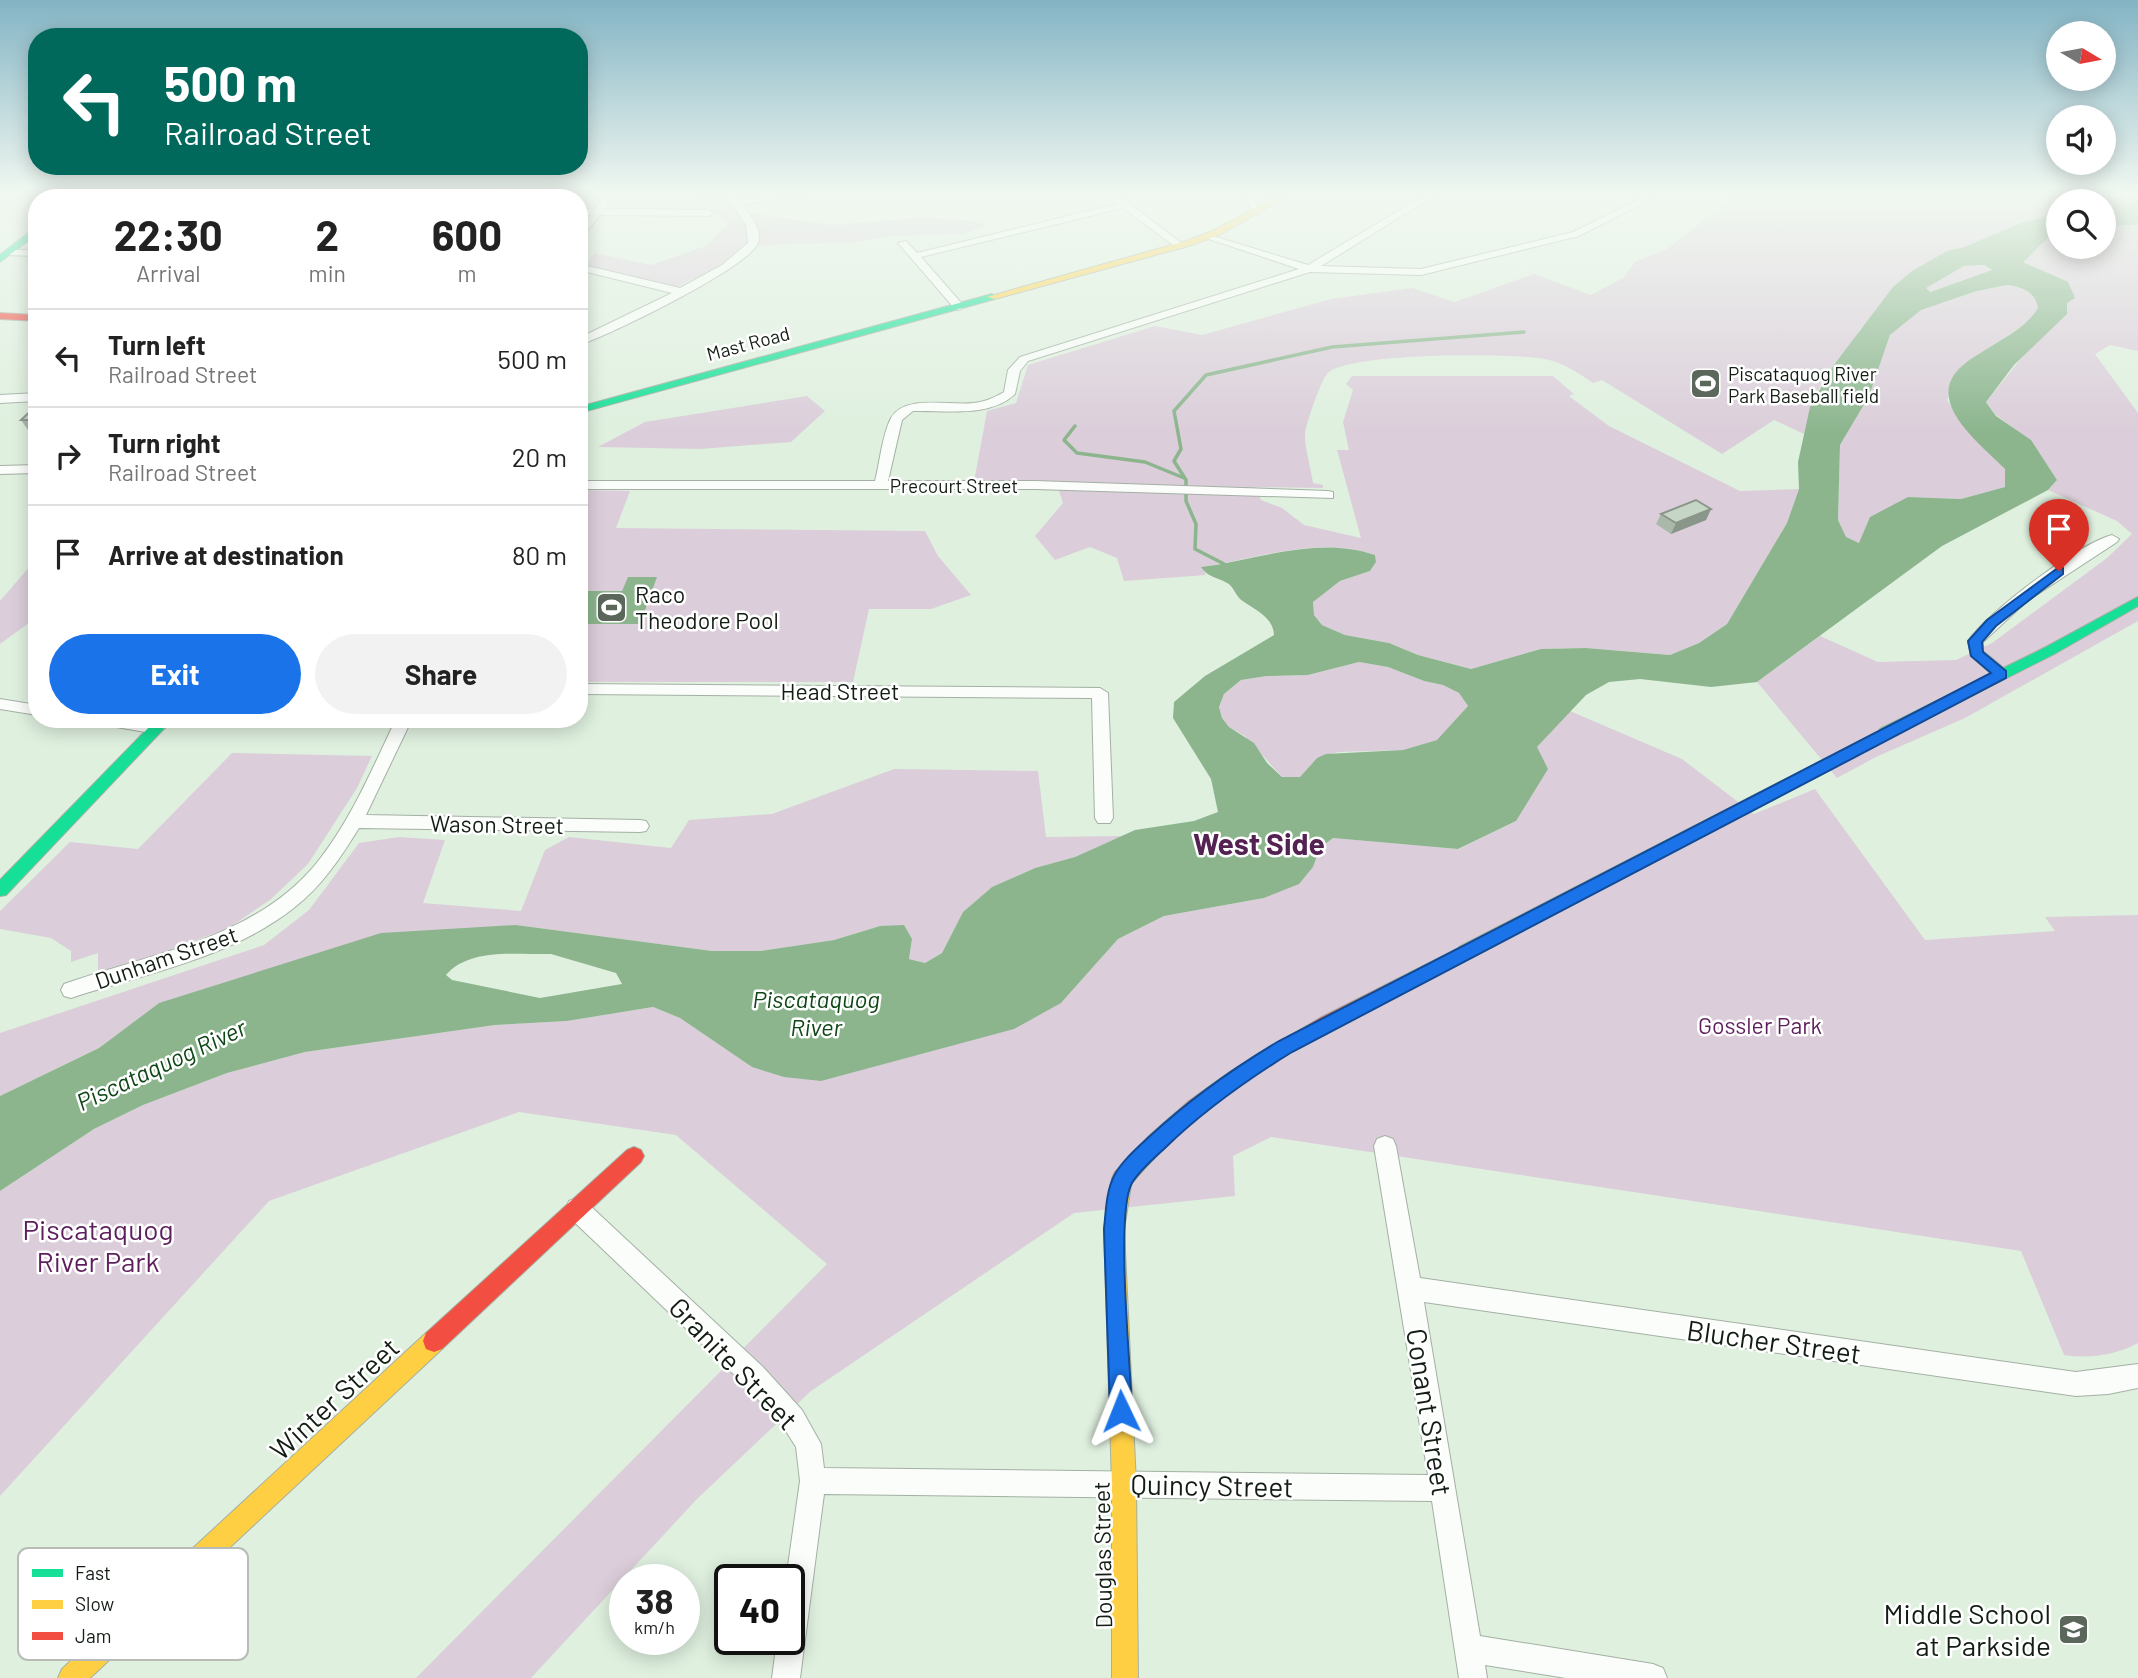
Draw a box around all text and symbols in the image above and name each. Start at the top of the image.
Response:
north arrow [2046,21,2116,91]
map controls [2046,21,2116,259]
text: 500 m [164,53,297,112]
icon: left [49,56,140,147]
button: sound [2046,105,2116,175]
text: Railroad Street [164,113,372,151]
button: search [2046,189,2116,259]
text: 22:30 [114,209,223,259]
text: 2 [315,209,339,259]
text: 600 [432,209,502,259]
text: Arrival [136,259,200,287]
text: min [309,259,346,287]
text: m [457,259,476,287]
street label: Mast Road [704,321,792,365]
text: Turn left [108,329,206,360]
icon: left [49,339,87,377]
text: 500 m [498,343,567,374]
text: Railroad Street [108,360,257,388]
place label: Piscataquog River Park Baseball field [1728,362,1879,407]
sports icon: Piscataquog River Park Baseball field [1688,367,1722,401]
text: Turn right [108,427,221,458]
icon: right [49,437,87,475]
text: 20 m [512,441,567,472]
text: Railroad Street [108,458,257,486]
street label: Precourt Street [890,474,1018,497]
pin [2029,499,2089,571]
icon: arrive [2040,510,2078,548]
icon: arrive [49,535,87,573]
text: Arrive at destination [108,539,344,570]
text: 80 m [512,539,567,570]
place label: Raco Theodore Pool [635,580,779,634]
sports icon: Raco Theodore Pool [595,590,629,624]
button: Exit [49,634,301,714]
button: Share [315,634,567,714]
street label: Head Street [781,677,899,705]
street label: Wason Street [430,809,564,839]
district label: West Side [1193,825,1325,861]
street label: Dunham Street [91,919,241,995]
water label: Piscataquog River [752,984,880,1041]
water label: Piscataquog River [72,1011,252,1116]
park label: Gossler Park [1698,1011,1822,1039]
park label: Piscataquog River Park [22,1212,174,1278]
street label: Granite Street [663,1290,805,1436]
street label: Blucher Street [1685,1312,1863,1370]
street label: Conant Street [1400,1326,1460,1498]
street label: Winter Street [263,1330,405,1466]
position arrow [1084,1374,1158,1448]
street label: Quincy Street [1130,1467,1294,1503]
street label: Douglas Street [1087,1481,1117,1629]
legend [18,1548,248,1660]
text: Fast [75,1561,111,1584]
speed limit sign: 40 [714,1564,805,1655]
text: 38 [636,1579,673,1621]
text: Slow [75,1592,114,1615]
place label: Middle School at Parkside [1884,1596,2051,1662]
school or university icon: Middle School at Parkside [2057,1612,2091,1646]
text: km/h [634,1616,675,1638]
text: Jam [75,1624,111,1647]

